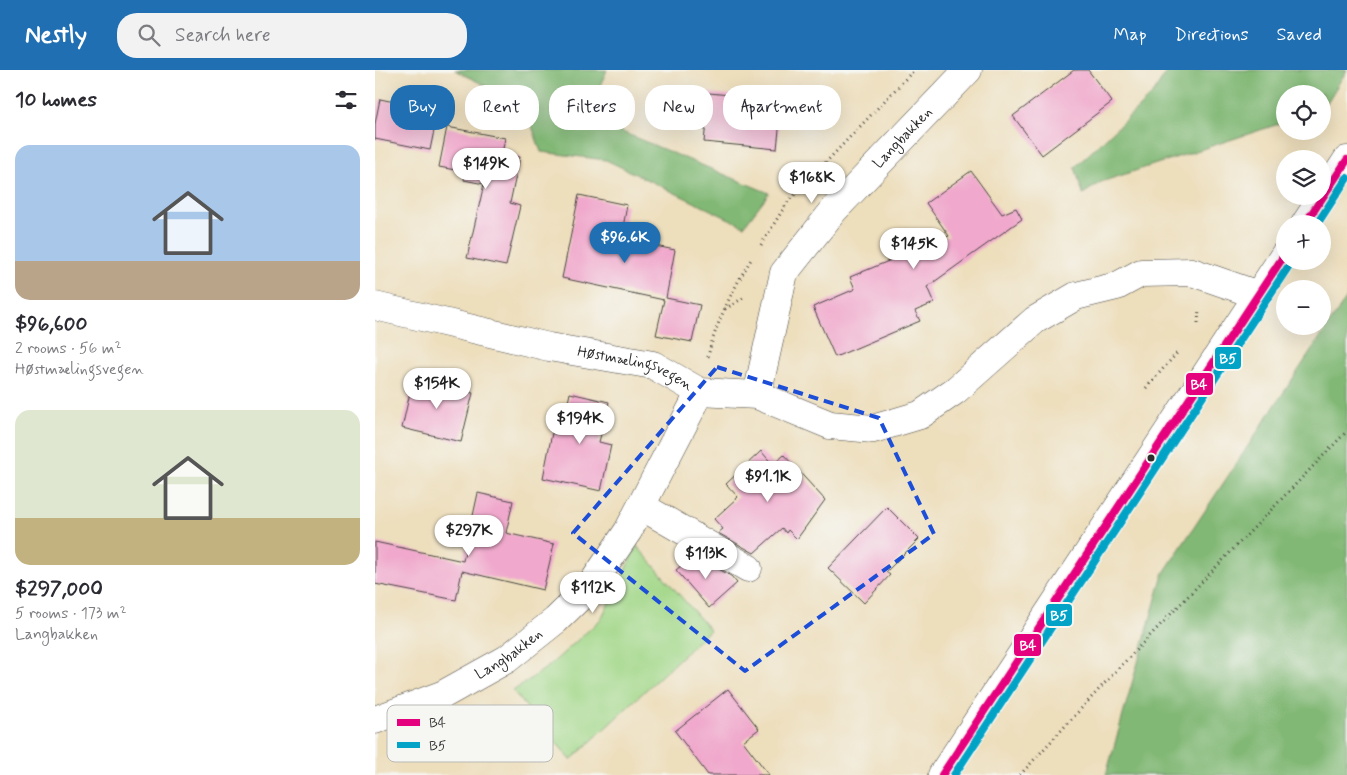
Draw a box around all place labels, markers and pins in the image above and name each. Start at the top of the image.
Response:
pin: $149K [451,148,521,190]
pin: $168K [777,162,847,204]
pin: $96.6K [584,222,666,264]
pin: $145K [879,228,949,270]
pin: $154K [402,368,472,410]
pin: $194K [545,402,615,445]
unlabelled marker [1146,453,1156,463]
pin: $91.1K [727,460,809,503]
pin: $297K [434,514,504,557]
pin: $113K [671,538,741,580]
pin: $112K [558,572,628,614]

